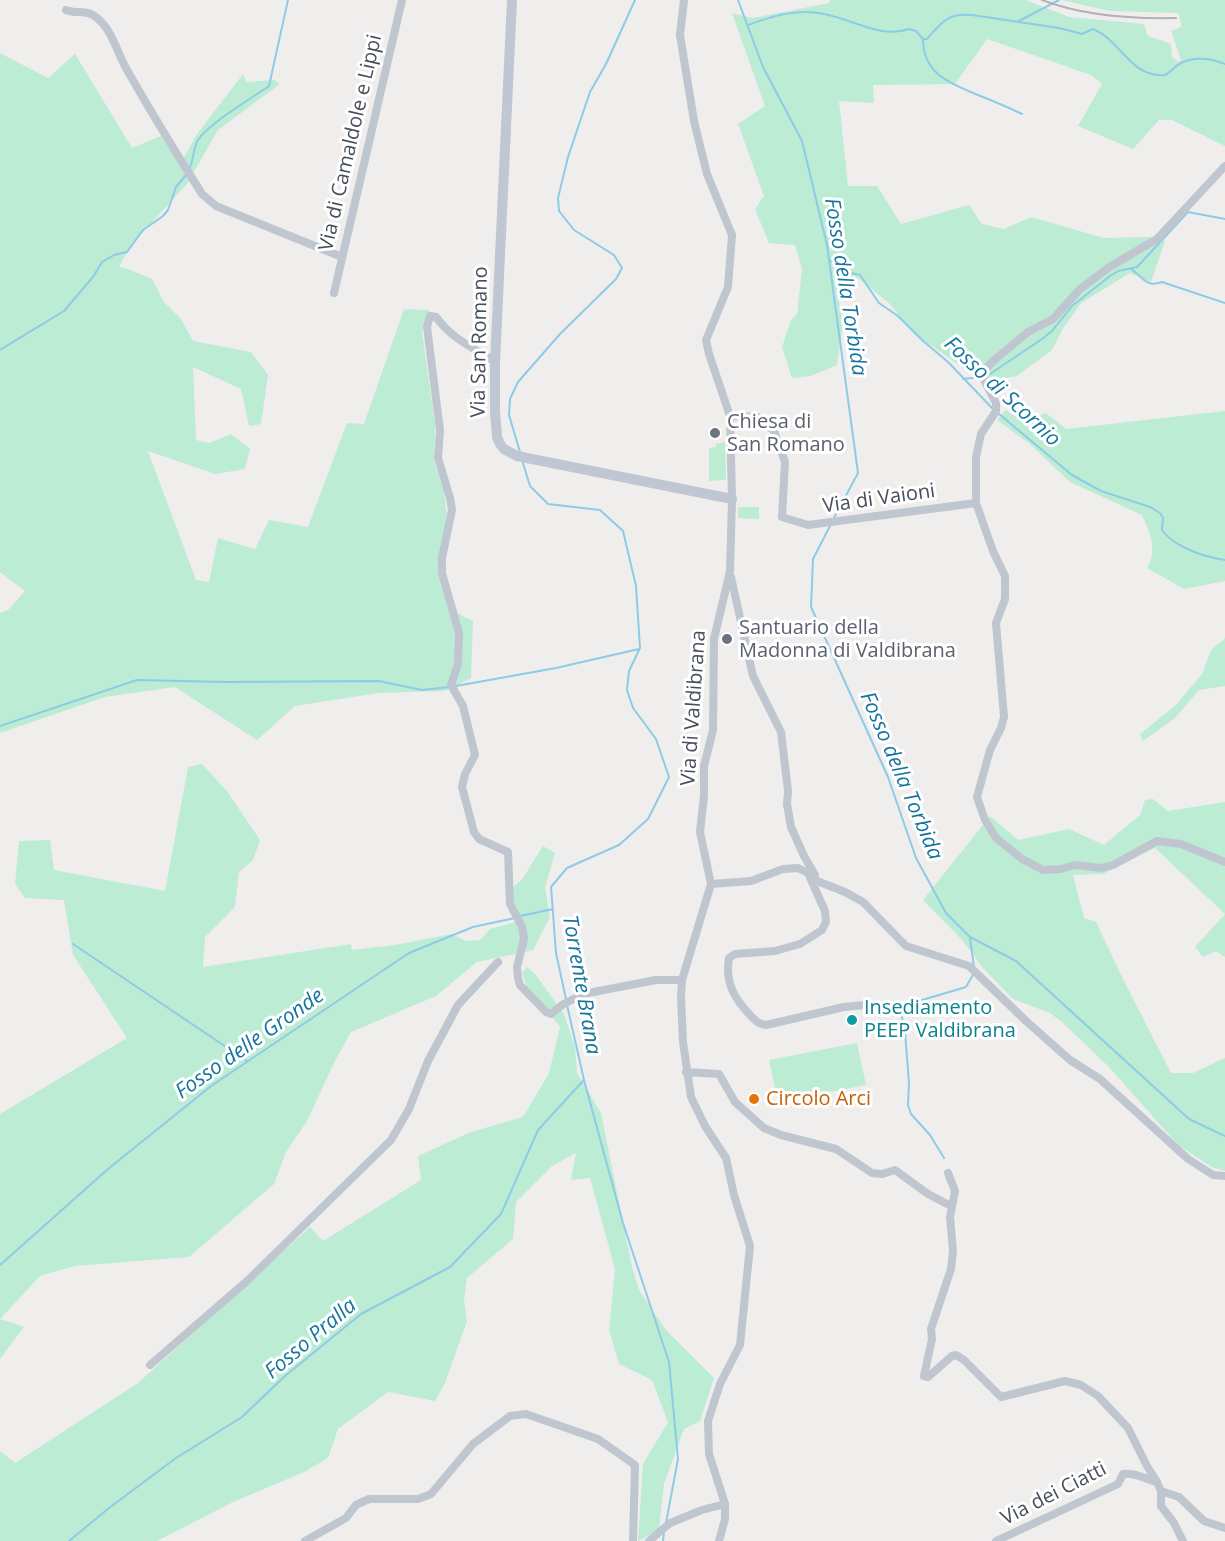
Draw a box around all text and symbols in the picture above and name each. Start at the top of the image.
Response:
street label: Via di Camaldole e Lippi [314,32,388,254]
water label: Fosso della Torbida [818,196,872,378]
street label: Via San Romano [467,266,493,418]
water label: Fosso di Scornio [939,332,1065,452]
place label: Chiesa di San Romano [727,410,845,457]
marker: Chiesa di San Romano [708,426,722,440]
street label: Via di Vaioni [821,479,937,519]
place label: Santuario della Madonna di Valdibrana [739,616,956,663]
street label: Via di Valdibrana [677,629,711,787]
marker: Santuario della Madonna di Valdibrana [720,632,734,646]
water label: Fosso della Torbida [854,688,948,864]
water label: Torrente Brana [556,913,606,1057]
water label: Fosso delle Gronde [171,983,329,1105]
place label: Insediamento PEEP Valdibrana [864,996,1016,1043]
marker: Insediamento PEEP Valdibrana [845,1013,859,1027]
place label: Circolo Arci [766,1087,871,1111]
marker: Circolo Arci [747,1092,761,1106]
water label: Fosso Pralla [260,1293,362,1385]
street label: Via dei Ciatti [997,1457,1111,1531]

